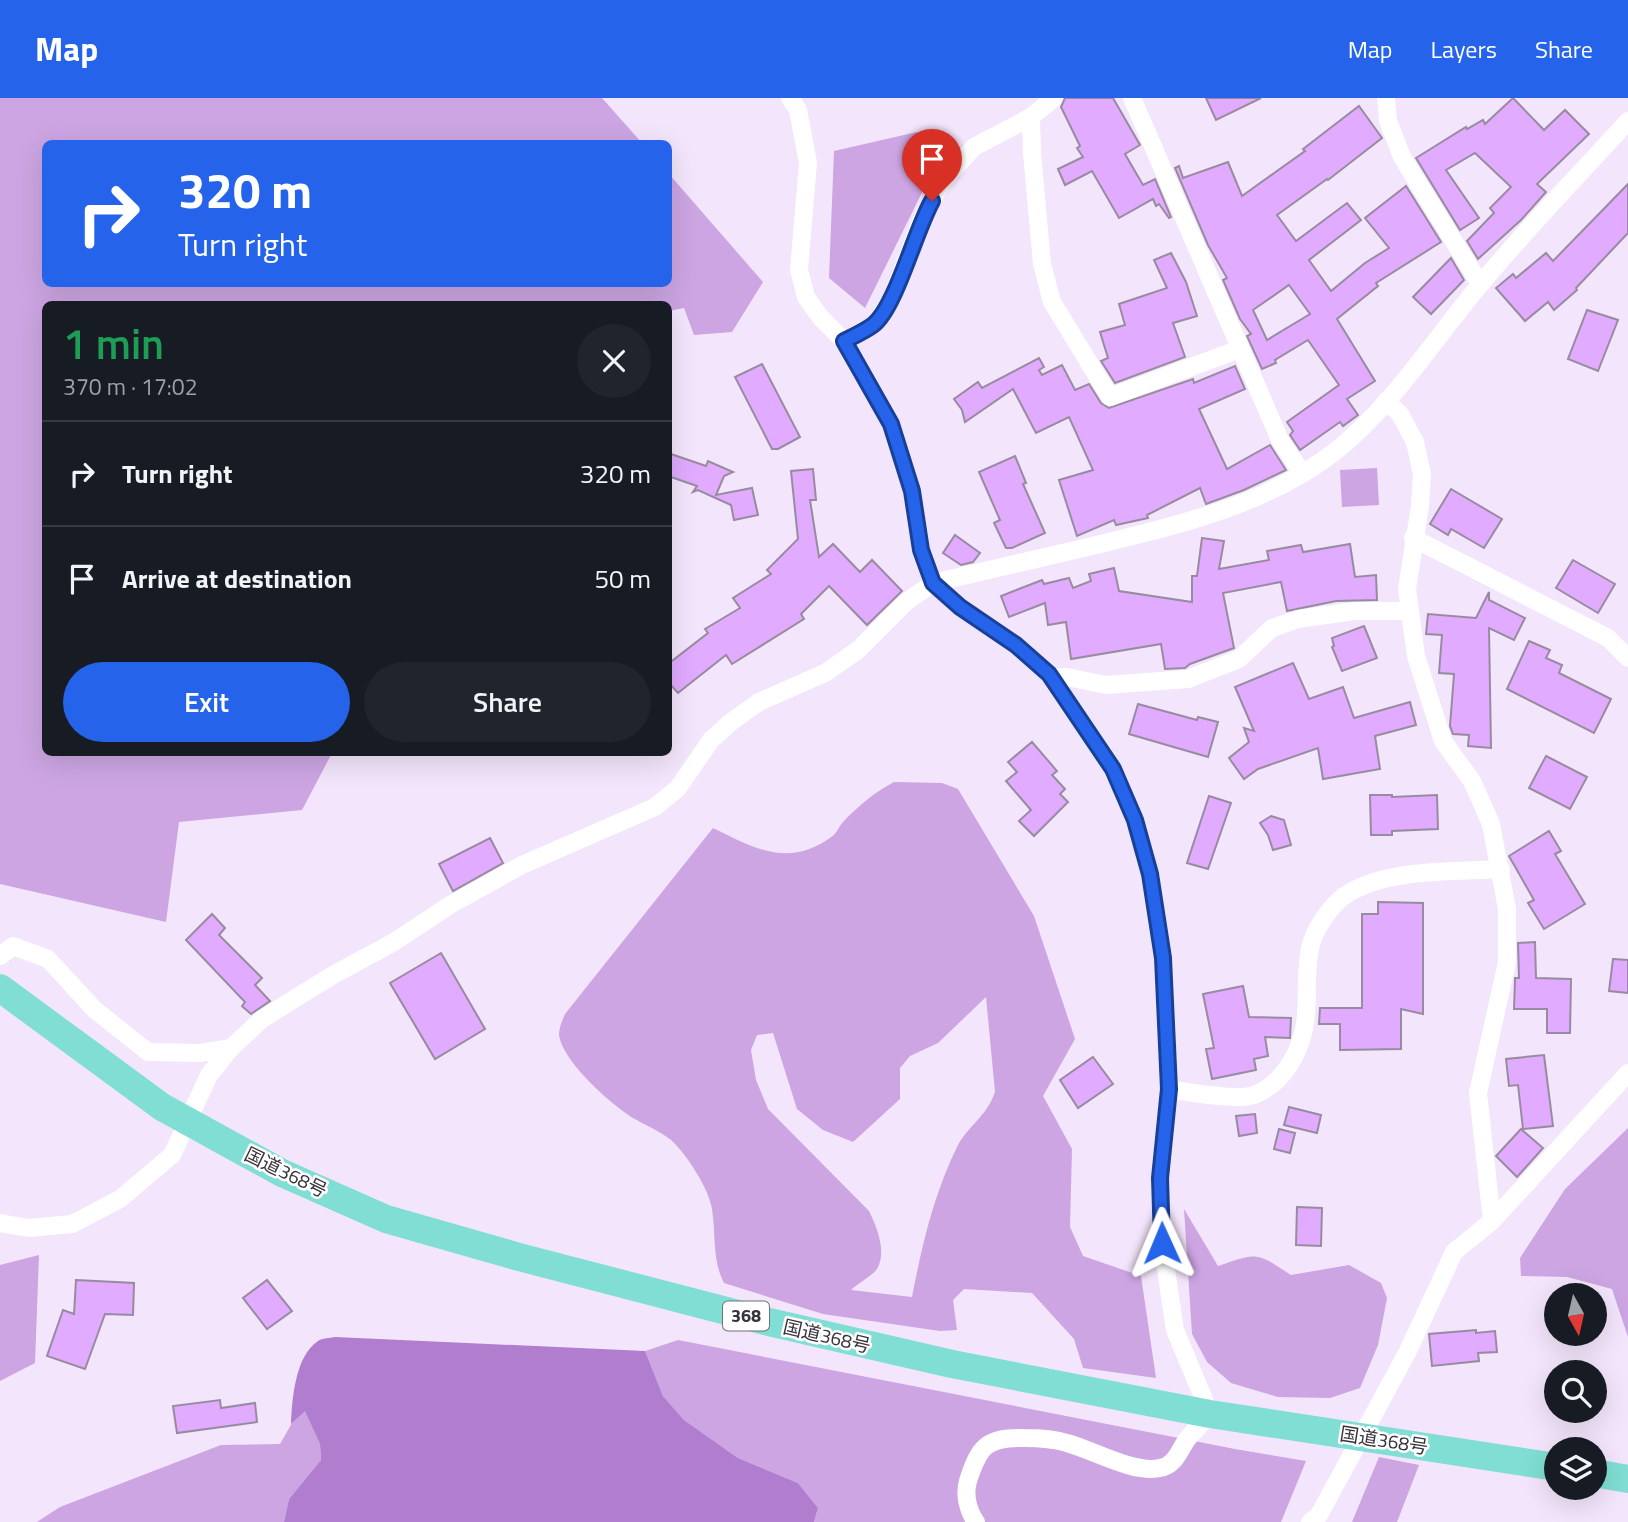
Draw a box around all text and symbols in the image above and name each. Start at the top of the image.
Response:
text: Map [35,24,98,74]
text: Map [1348,31,1393,67]
text: Layers [1431,31,1497,67]
text: Share [1535,31,1593,67]
pin [902,129,962,201]
icon: arrive [913,140,951,178]
text: 320 m [178,152,312,227]
icon: right [63,168,154,259]
text: Turn right [178,220,307,268]
text: 1 min [63,311,164,375]
button: close [577,324,651,398]
text: 370 m · 17:02 [63,369,198,404]
text: Turn right [122,454,233,493]
text: 320 m [580,454,651,493]
icon: right [63,455,101,493]
text: Arrive at destination [122,559,352,598]
text: 50 m [594,559,651,598]
icon: arrive [63,560,101,598]
button: Exit [63,662,350,742]
button: Share [364,662,651,742]
street label: 国道368号 [240,1139,333,1204]
position arrow [1125,1206,1199,1280]
north arrow [1544,1283,1606,1346]
map controls [1544,1283,1607,1500]
road number: 368 [723,1302,769,1330]
street label: 国道368号 [781,1311,874,1360]
button: search [1544,1360,1607,1423]
street label: 国道368号 [1338,1418,1430,1461]
button: layers [1544,1437,1607,1500]

